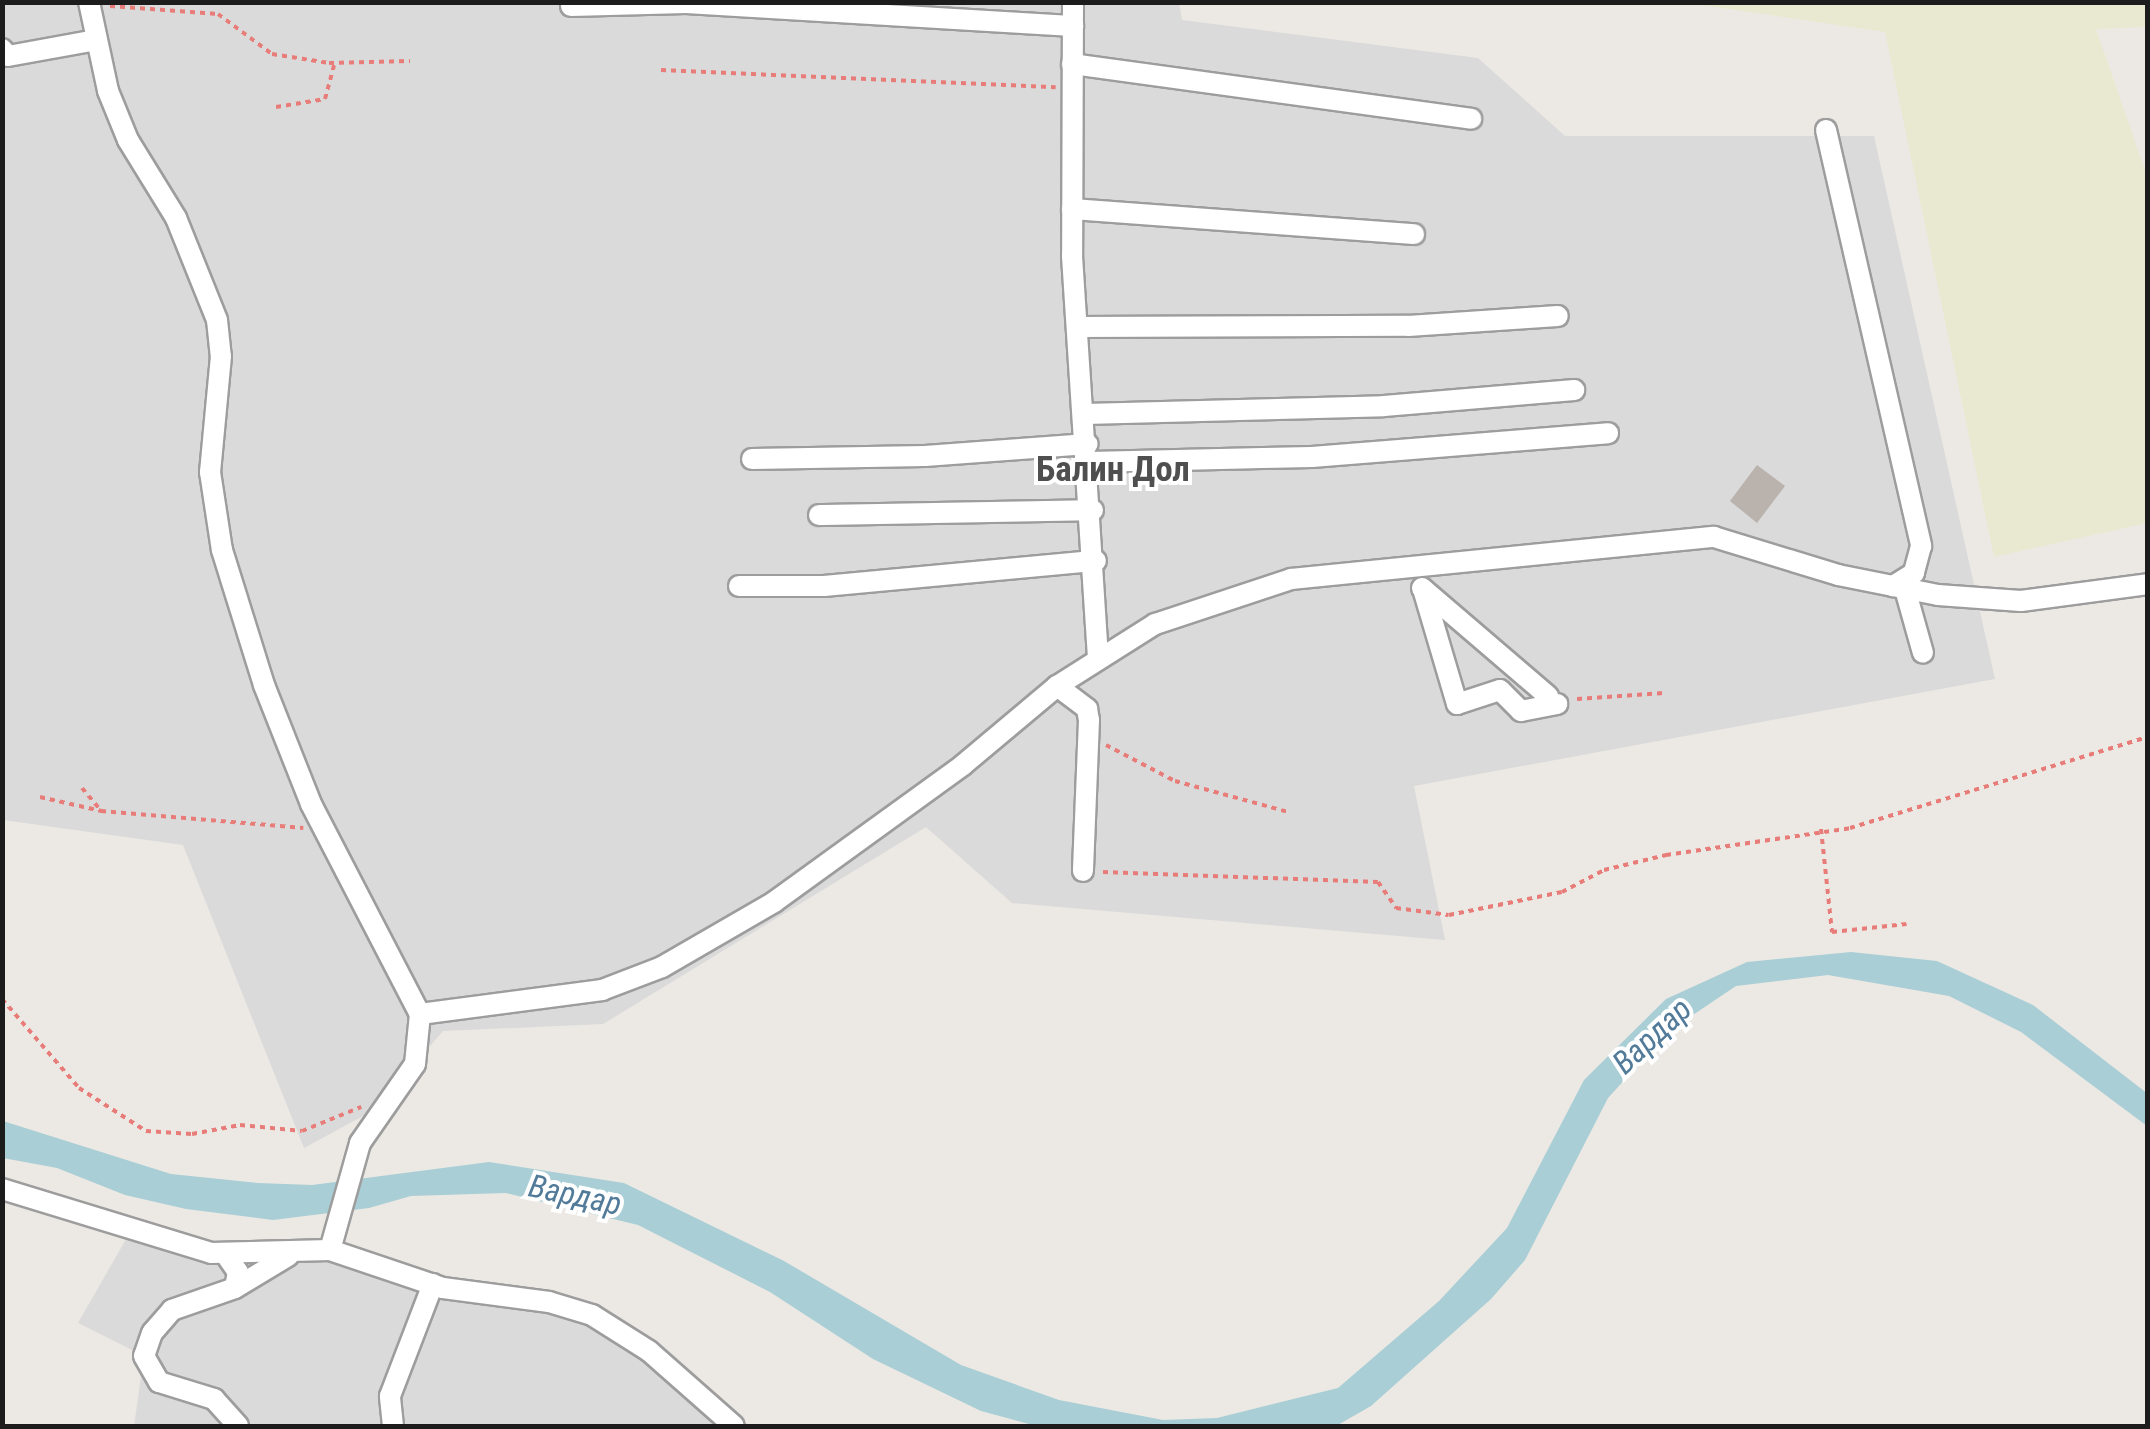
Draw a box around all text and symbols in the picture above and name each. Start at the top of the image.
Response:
district label: Балин Дол [1036,449,1190,491]
water label: Вардар [1605,990,1699,1082]
water label: Вардар [525,1166,625,1224]

